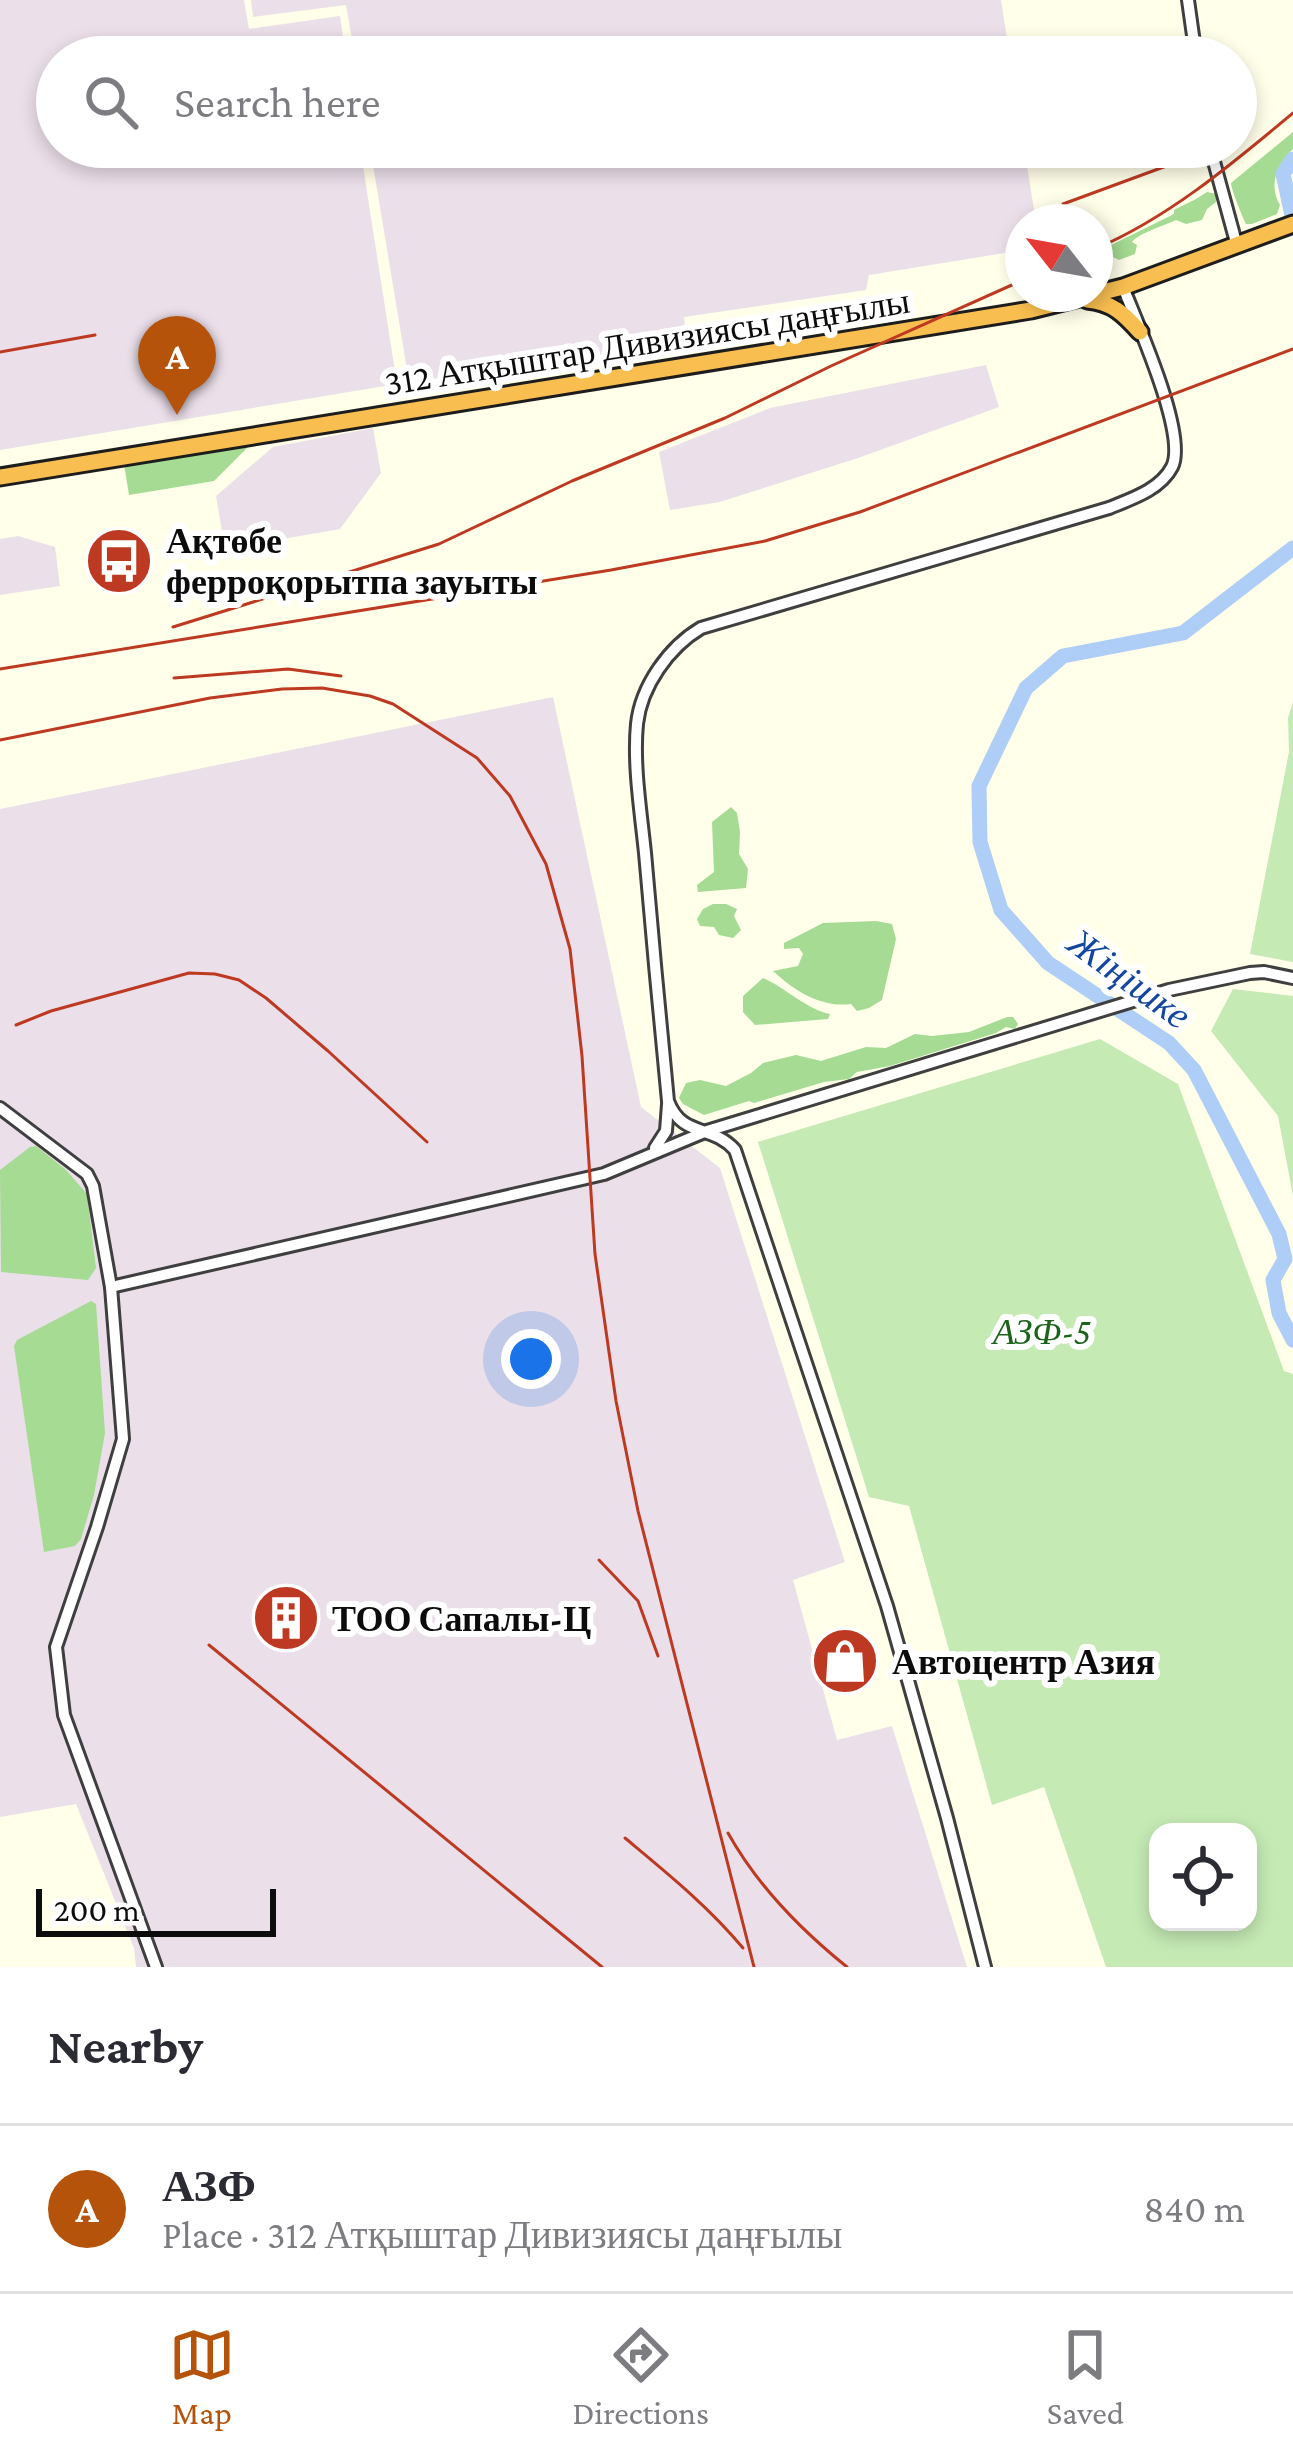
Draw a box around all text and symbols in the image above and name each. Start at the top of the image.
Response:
search box [36,36,1257,168]
icon: search [78,69,144,135]
text: Search here [174,77,381,127]
north arrow [1005,204,1113,312]
street label: 312 Атқыштар Дивизиясы даңғылы [382,281,912,403]
pin: A [138,316,216,415]
place label: Ақтөбе ферроқорытпа зауыты [166,521,538,602]
bus stop icon: Ақтөбе ферроқорытпа зауыты [84,526,154,596]
water label: Жіңішке [1059,918,1199,1037]
park label: АЗФ-5 [991,1312,1091,1352]
your location [501,1329,561,1389]
building icon: ТОО Сапалы-Ц [251,1583,321,1653]
place label: ТОО Сапалы-Ц [332,1599,591,1639]
shop icon: Автоцентр Азия [810,1626,880,1696]
place label: Автоцентр Азия [892,1642,1155,1682]
map controls [1149,1823,1257,1931]
button: locate [1149,1823,1257,1931]
scale bar [36,1883,276,1936]
text: 200 m [54,1891,140,1928]
text: Nearby [48,2017,203,2074]
text: АЗФ [162,2161,256,2211]
text: A [75,2187,99,2230]
text: 840 m [1143,2187,1245,2230]
text: Place · 312 Атқыштар Дивизиясы даңғылы [162,2213,842,2256]
tab: Map [169,2322,235,2431]
tab: Directions [573,2322,709,2431]
tab: Saved [1047,2322,1124,2431]

